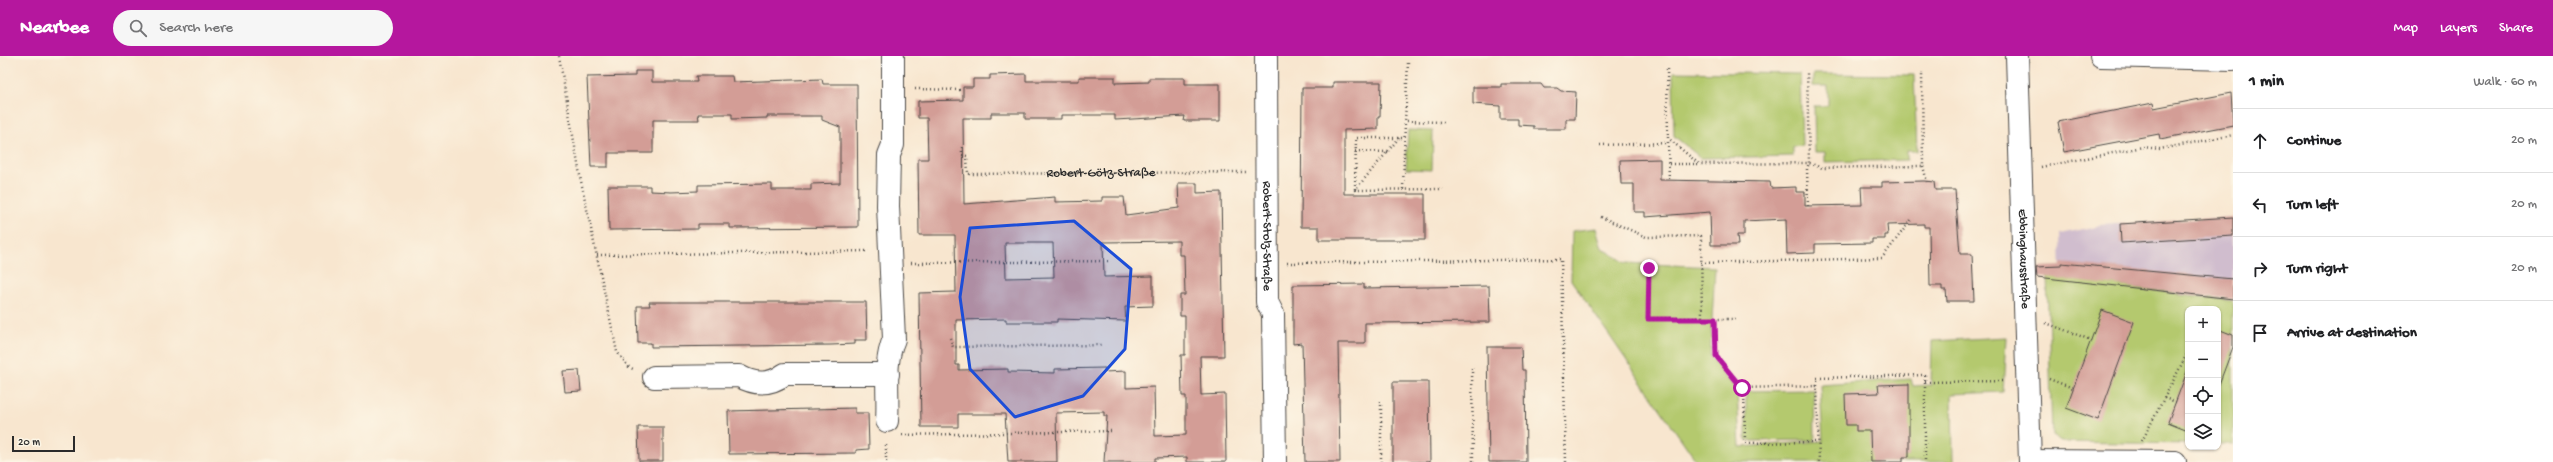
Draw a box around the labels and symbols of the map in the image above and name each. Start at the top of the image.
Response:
street label: Robert-Götz-Straße [1046,165,1156,181]
street label: Robert-Stolz-Straße [1259,181,1274,291]
street label: Ebbinghausstraße [2014,209,2033,309]
route end [1640,259,1658,277]
route start [1733,379,1751,397]
scale bar [12,434,75,453]

